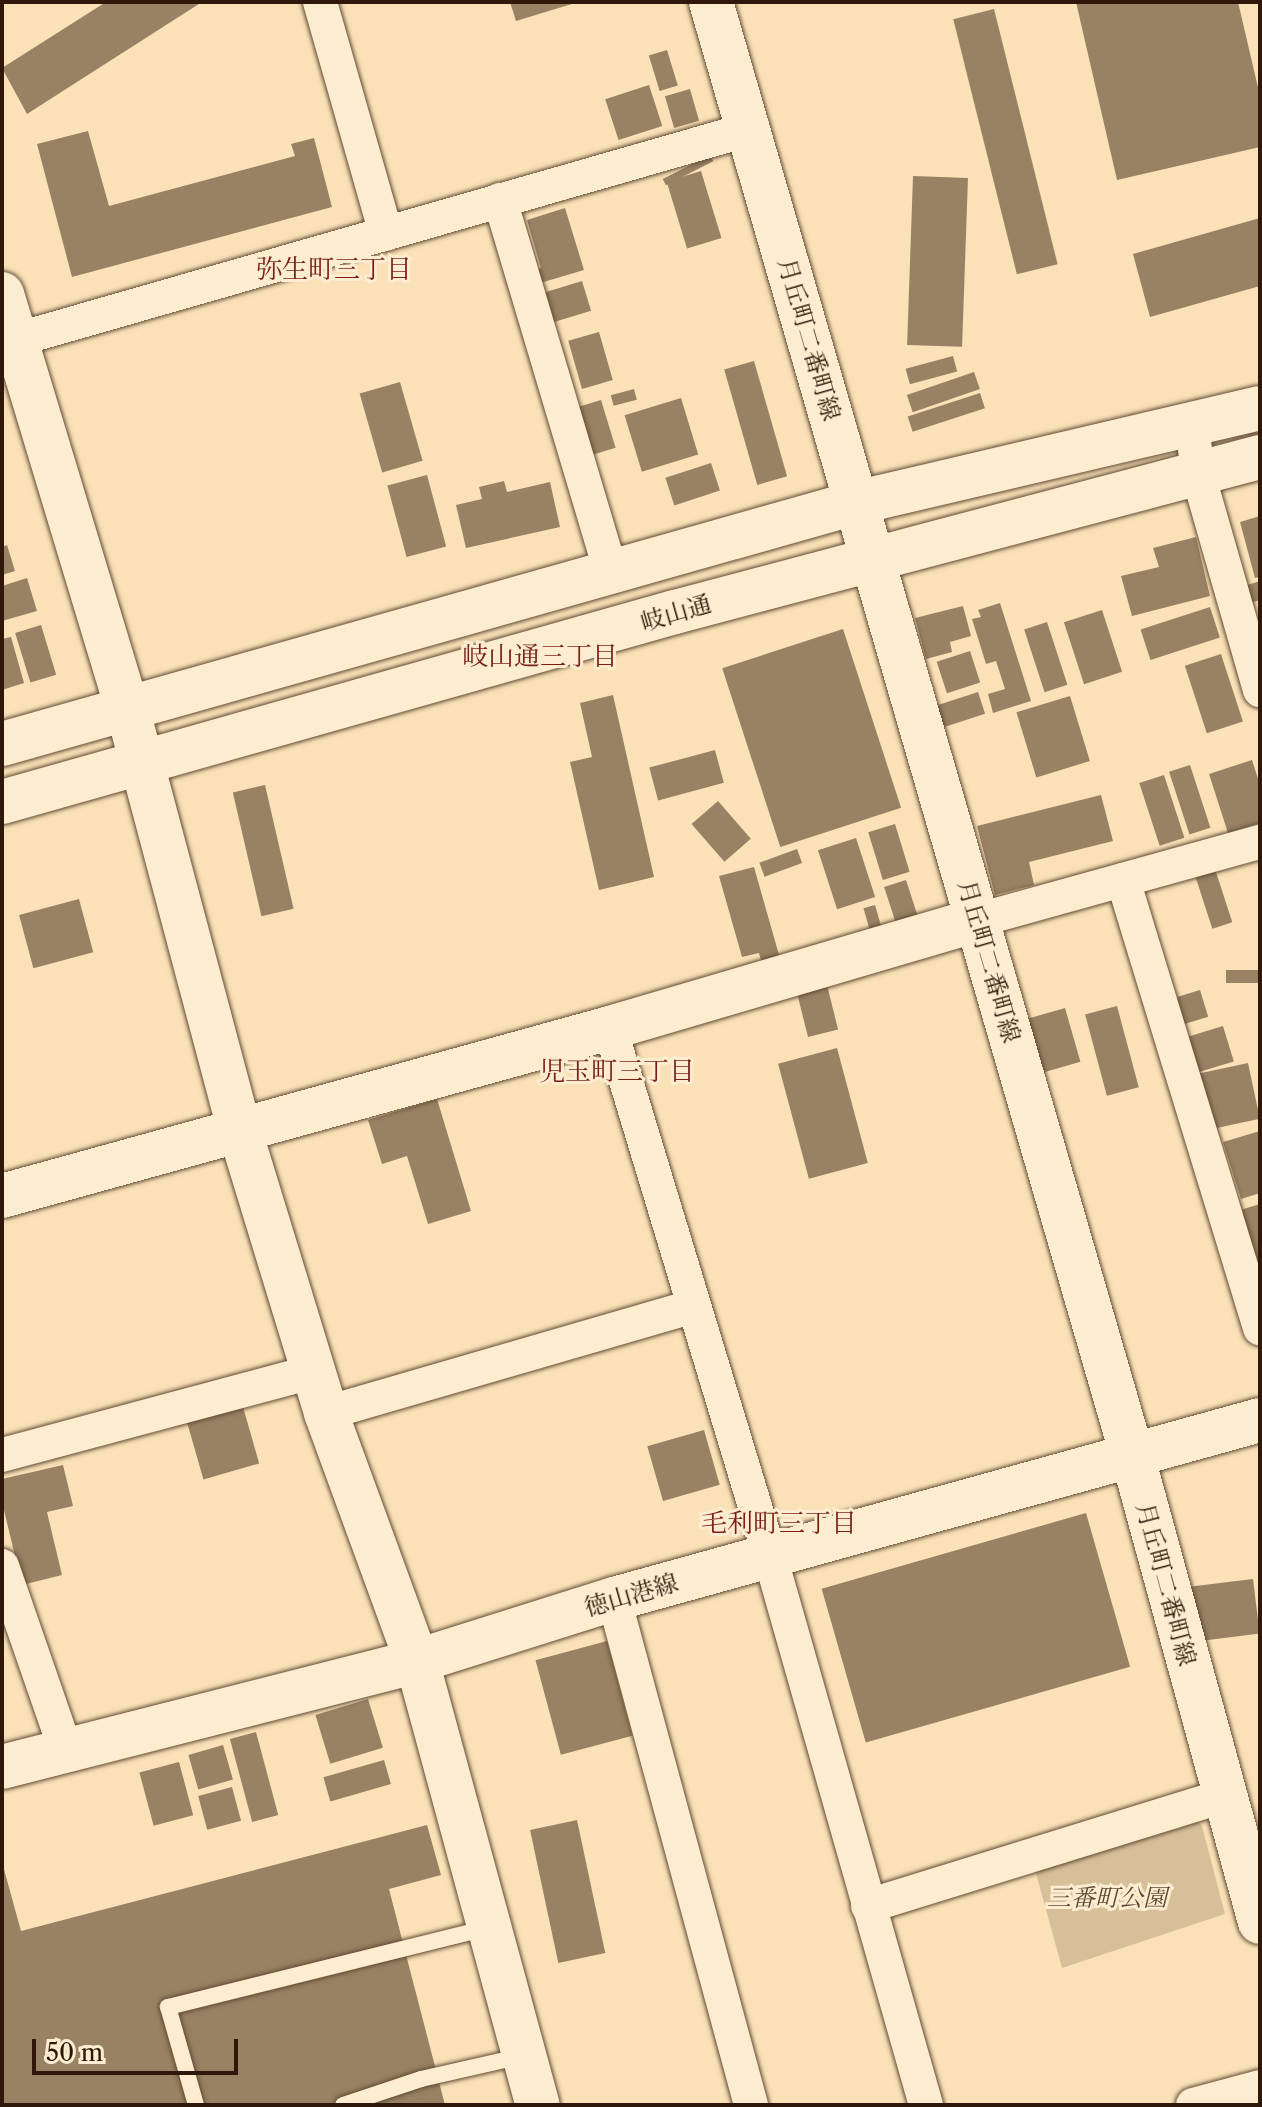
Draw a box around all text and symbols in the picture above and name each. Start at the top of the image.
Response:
district label: 弥生町三丁目 [256,254,412,286]
street label: 月丘町二番町線 [772,254,846,424]
street label: 岐山通 [637,589,715,637]
district label: 岐山通三丁目 [462,641,618,673]
street label: 月丘町二番町線 [952,876,1026,1046]
district label: 児玉町三丁目 [539,1056,695,1088]
street label: 月丘町二番町線 [1130,1499,1202,1669]
district label: 毛利町三丁目 [701,1508,857,1540]
street label: 徳山港線 [581,1568,681,1622]
park label: 三番町公園 [1047,1884,1167,1912]
scale bar [36,2023,242,2073]
text: 50 m [46,2038,103,2067]

